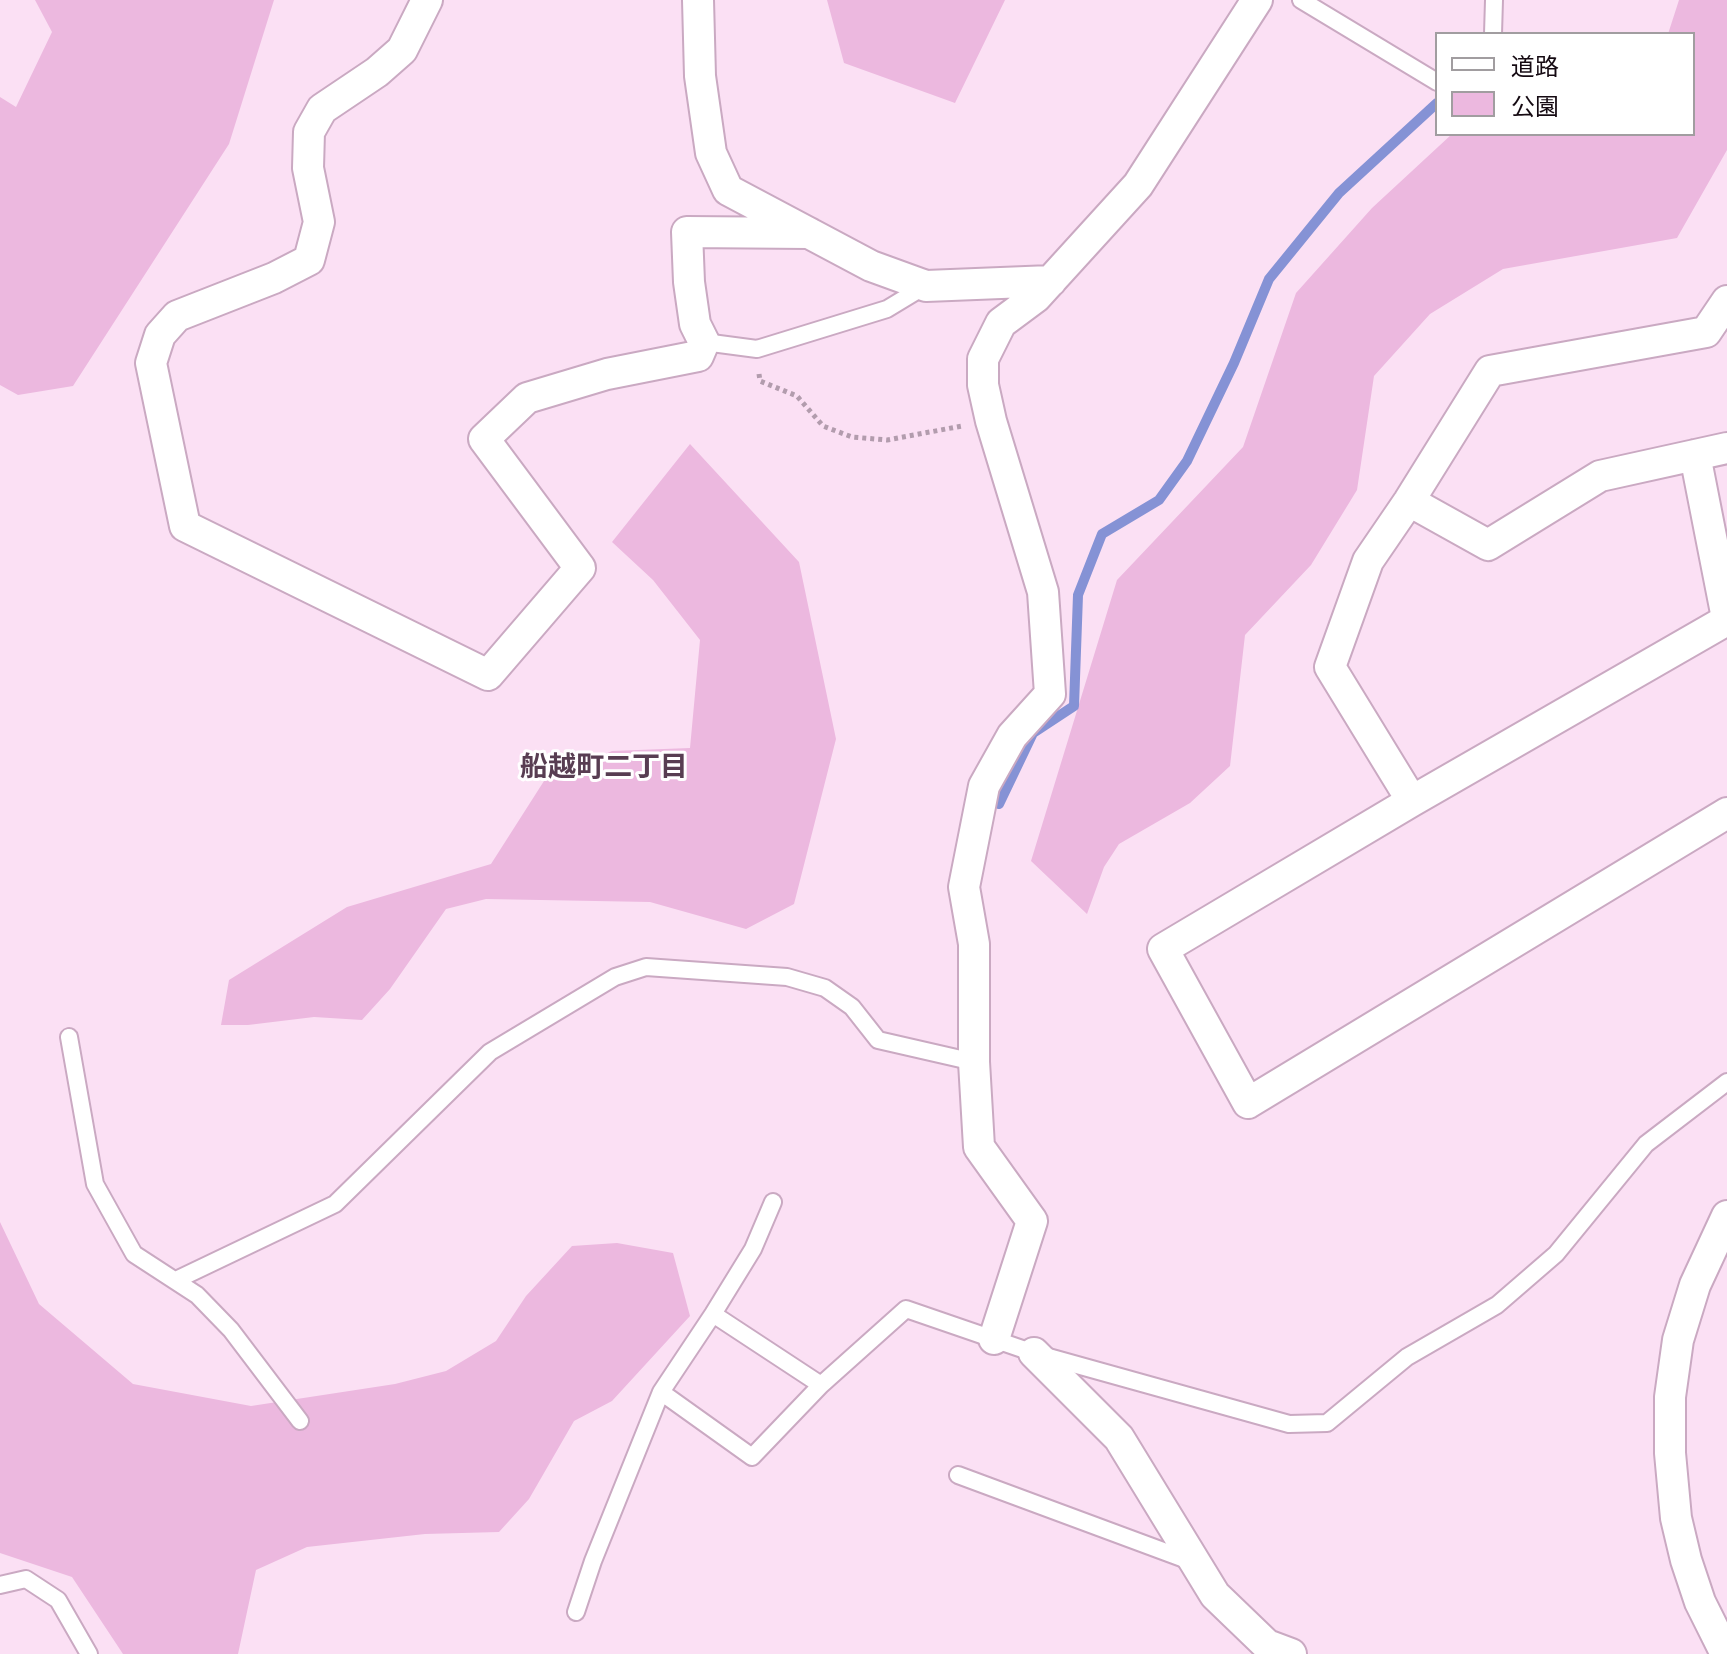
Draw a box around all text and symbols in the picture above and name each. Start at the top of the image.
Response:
legend [1435,32,1695,136]
text: 道路 [1511,53,1559,81]
text: 公園 [1511,93,1559,121]
district label: 船越町二丁目 [520,751,688,785]

